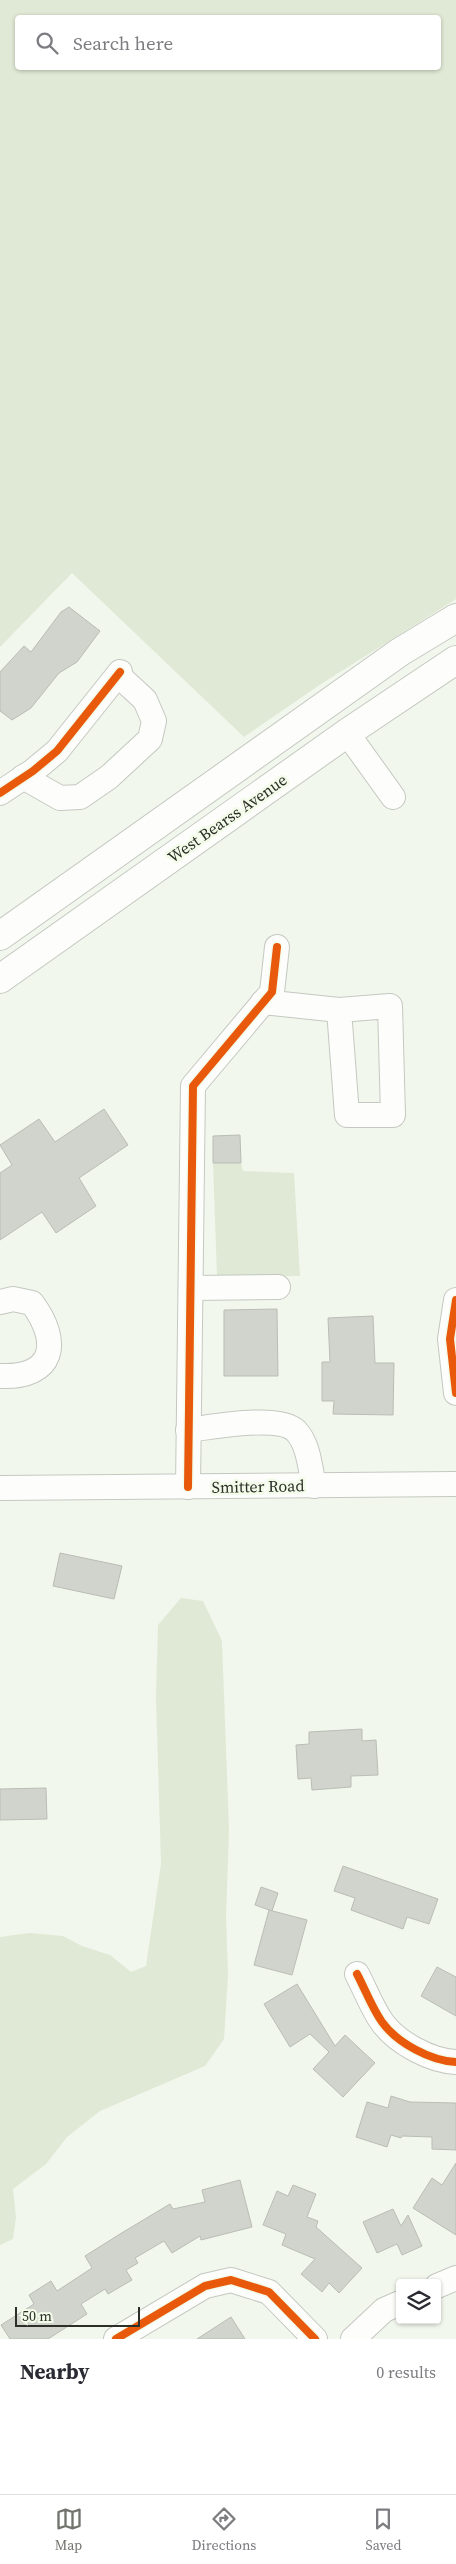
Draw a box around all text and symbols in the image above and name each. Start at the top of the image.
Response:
search box [15,15,441,70]
icon: search [33,29,61,57]
text: Search here [73,30,173,56]
street label: West Bearss Avenue [163,769,291,867]
street label: Smitter Road [211,1474,305,1498]
map controls [396,2279,441,2324]
button: layers [396,2279,441,2324]
scale bar [15,2304,140,2327]
text: 50 m [22,2306,52,2326]
text: Nearby [20,2357,90,2386]
text: 0 results [376,2361,436,2383]
tab: Map [55,2505,83,2555]
tab: Directions [192,2505,256,2555]
tab: Saved [366,2505,401,2555]

